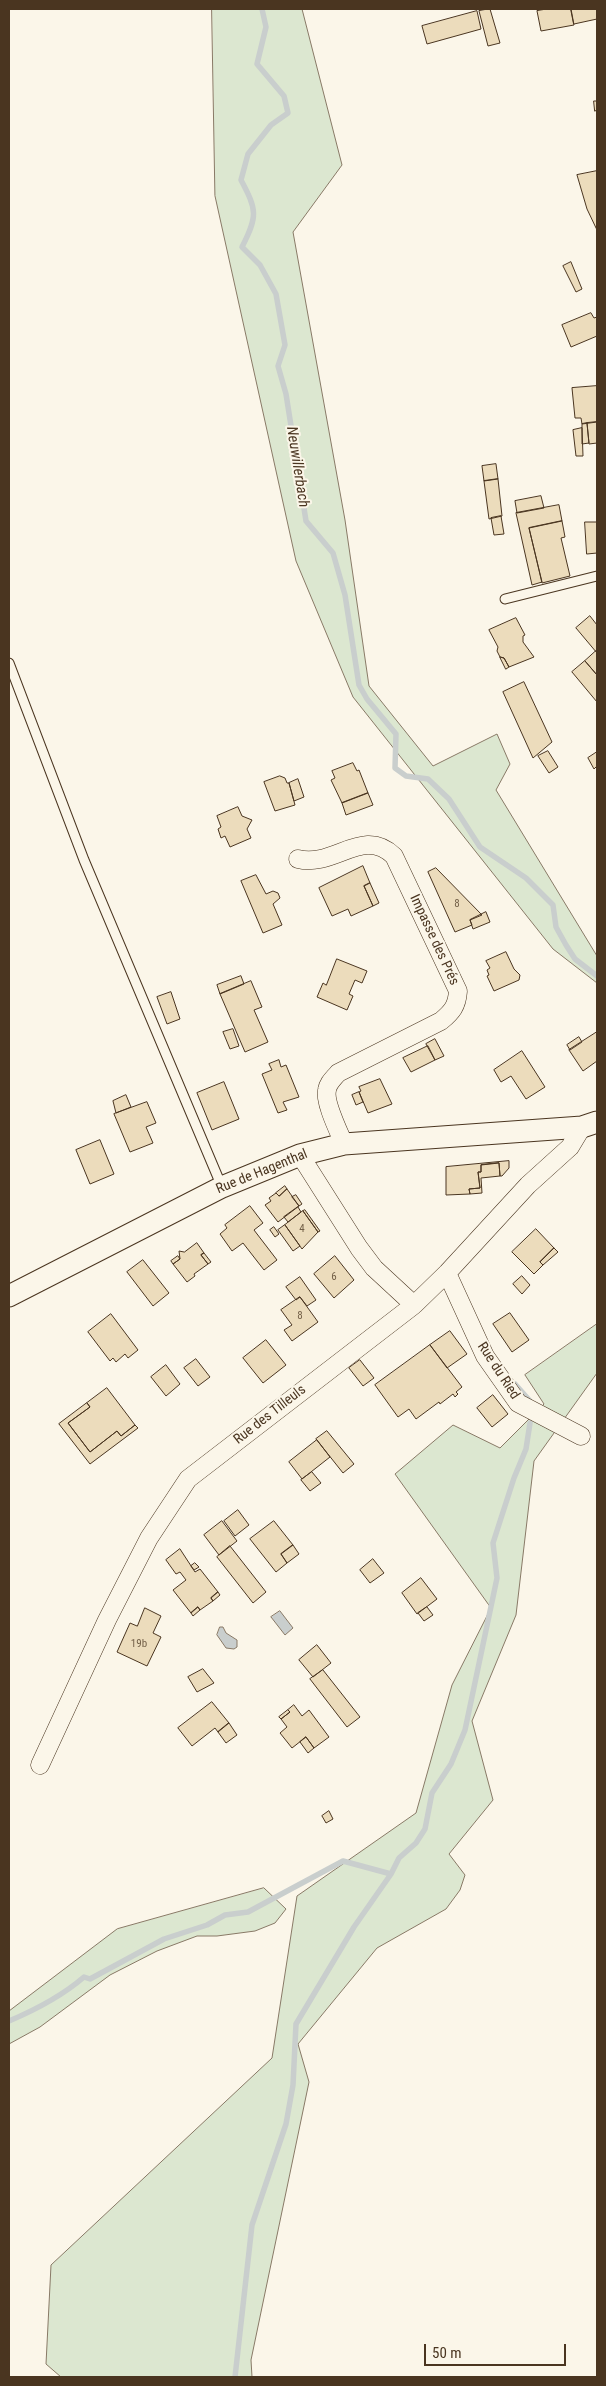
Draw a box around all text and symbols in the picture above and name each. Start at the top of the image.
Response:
water label: Neuwillerbach [282,425,312,509]
street label: Impasse des Prés [406,892,462,988]
house number: 8 [454,897,460,911]
street label: Rue de Hagenthal [214,1146,310,1198]
house number: 4 [299,1222,305,1236]
house number: 6 [331,1270,337,1284]
house number: 8 [297,1309,303,1323]
street label: Rue du Ried [473,1339,523,1403]
street label: Rue des Tilleuls [231,1382,309,1448]
house number: 19b [131,1637,147,1651]
scale bar [426,2334,568,2366]
text: 50 m [432,2344,462,2362]

